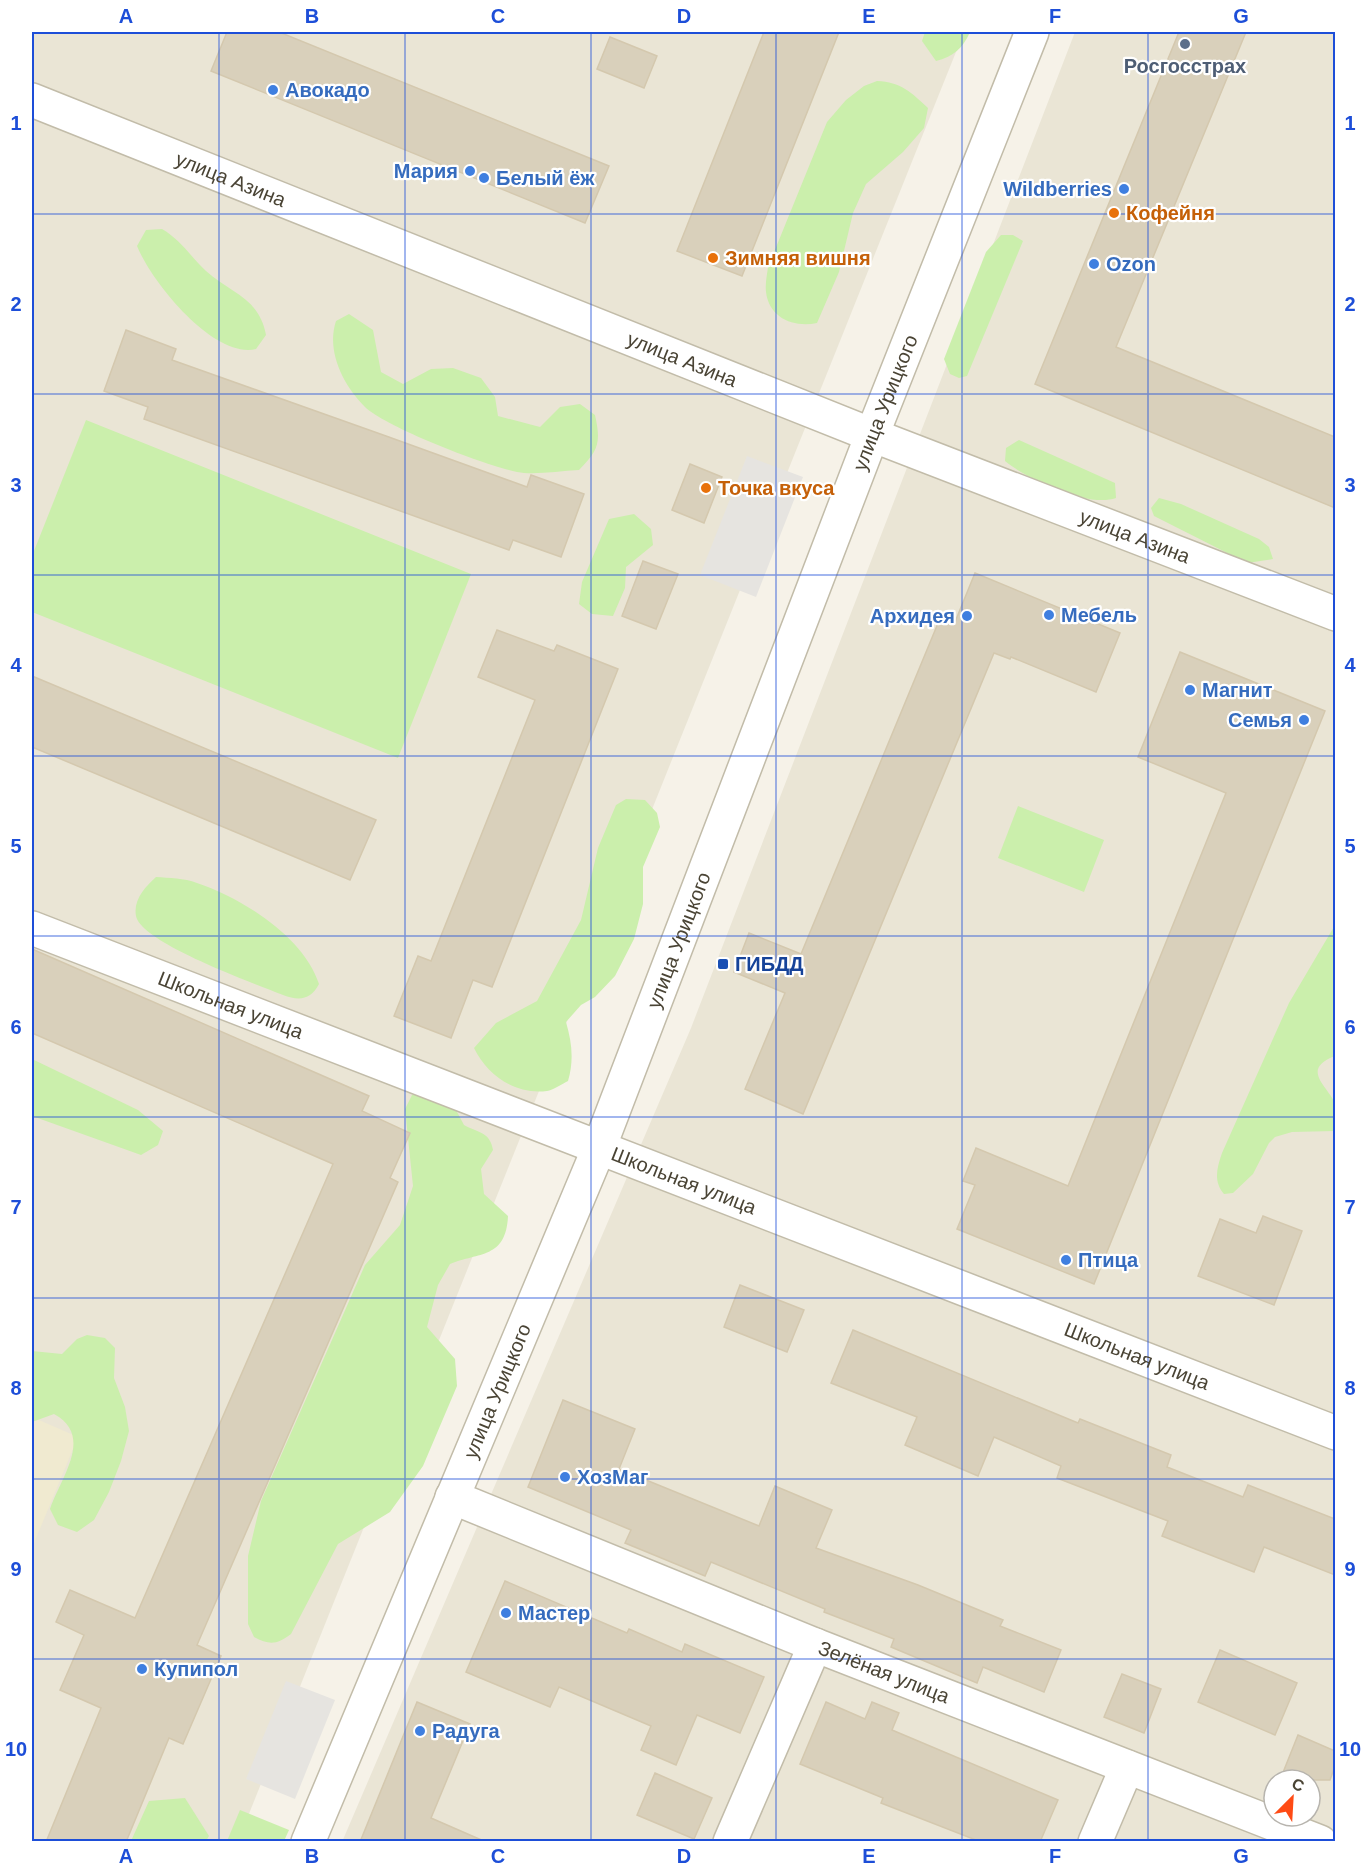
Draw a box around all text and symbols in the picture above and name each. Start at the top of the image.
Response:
text: A [119,5,133,27]
text: B [305,5,319,27]
text: C [491,5,505,27]
text: D [677,5,691,27]
text: E [862,5,876,27]
text: F [1049,5,1061,27]
text: G [1233,5,1249,27]
marker: Росгосстрах [1178,37,1192,51]
place label: Росгосстрах [1124,55,1246,77]
place label: Авокадо [285,79,370,101]
marker: Авокадо [266,83,280,97]
text: 1 [10,112,22,134]
text: 1 [1344,112,1356,134]
street label: улица Азина [173,147,290,211]
place label: Мария [394,160,458,182]
marker: Мария [463,164,477,178]
place label: Белый ёж [496,167,595,189]
marker: Белый ёж [477,171,491,185]
place label: Wildberries [1003,178,1112,200]
marker: Wildberries [1117,182,1131,196]
place label: Кофейня [1126,202,1215,224]
marker: Кофейня [1107,206,1121,220]
place label: Зимняя вишня [725,247,871,269]
marker: Зимняя вишня [706,251,720,265]
place label: Ozon [1106,253,1156,275]
marker: Ozon [1087,257,1101,271]
text: 2 [10,293,22,315]
text: 2 [1344,293,1356,315]
street label: улица Азина [624,328,741,391]
street label: улица Урицкого [848,331,922,474]
text: 3 [10,474,22,496]
text: 3 [1344,474,1356,496]
place label: Точка вкуса [718,477,835,499]
marker: Точка вкуса [699,481,713,495]
street label: улица Азина [1077,505,1194,568]
place label: Мебель [1061,604,1137,626]
place label: Архидея [870,605,955,627]
marker: Мебель [1042,608,1056,622]
marker: Архидея [960,609,974,623]
text: 4 [10,654,22,676]
text: 4 [1344,654,1356,676]
place label: Магнит [1202,679,1273,701]
marker: Магнит [1183,683,1197,697]
place label: Семья [1228,709,1292,731]
marker: Семья [1297,713,1311,727]
text: 5 [10,835,22,857]
text: 5 [1344,835,1356,857]
street label: улица Урицкого [642,869,715,1012]
place label: ГИБДД [735,953,804,975]
marker: ГИБДД [716,957,730,971]
street label: Школьная улица [155,967,307,1043]
text: 6 [10,1016,22,1038]
text: 6 [1344,1016,1356,1038]
street label: Школьная улица [608,1142,760,1219]
text: 7 [10,1196,22,1218]
text: 7 [1344,1196,1356,1218]
place label: Птица [1078,1249,1139,1271]
marker: Птица [1059,1253,1073,1267]
street label: Школьная улица [1061,1318,1213,1394]
street label: улица Урицкого [459,1320,535,1462]
text: 8 [10,1377,22,1399]
text: 8 [1344,1377,1356,1399]
place label: ХозМаг [577,1466,648,1488]
marker: ХозМаг [558,1470,572,1484]
text: 9 [10,1558,22,1580]
text: 9 [1344,1558,1356,1580]
place label: Мастер [518,1602,590,1624]
marker: Мастер [499,1606,513,1620]
street label: Зелёная улица [815,1636,953,1708]
place label: Купипол [154,1658,238,1680]
marker: Купипол [135,1662,149,1676]
place label: Радуга [432,1720,501,1742]
marker: Радуга [413,1724,427,1738]
text: 10 [5,1738,27,1760]
text: 10 [1339,1738,1361,1760]
north arrow [1262,1768,1322,1828]
text: С [1289,1775,1307,1795]
text: A [119,1845,133,1867]
text: B [305,1845,319,1867]
text: C [491,1845,505,1867]
text: D [677,1845,691,1867]
text: E [862,1845,876,1867]
text: F [1049,1845,1061,1867]
text: G [1233,1845,1249,1867]

